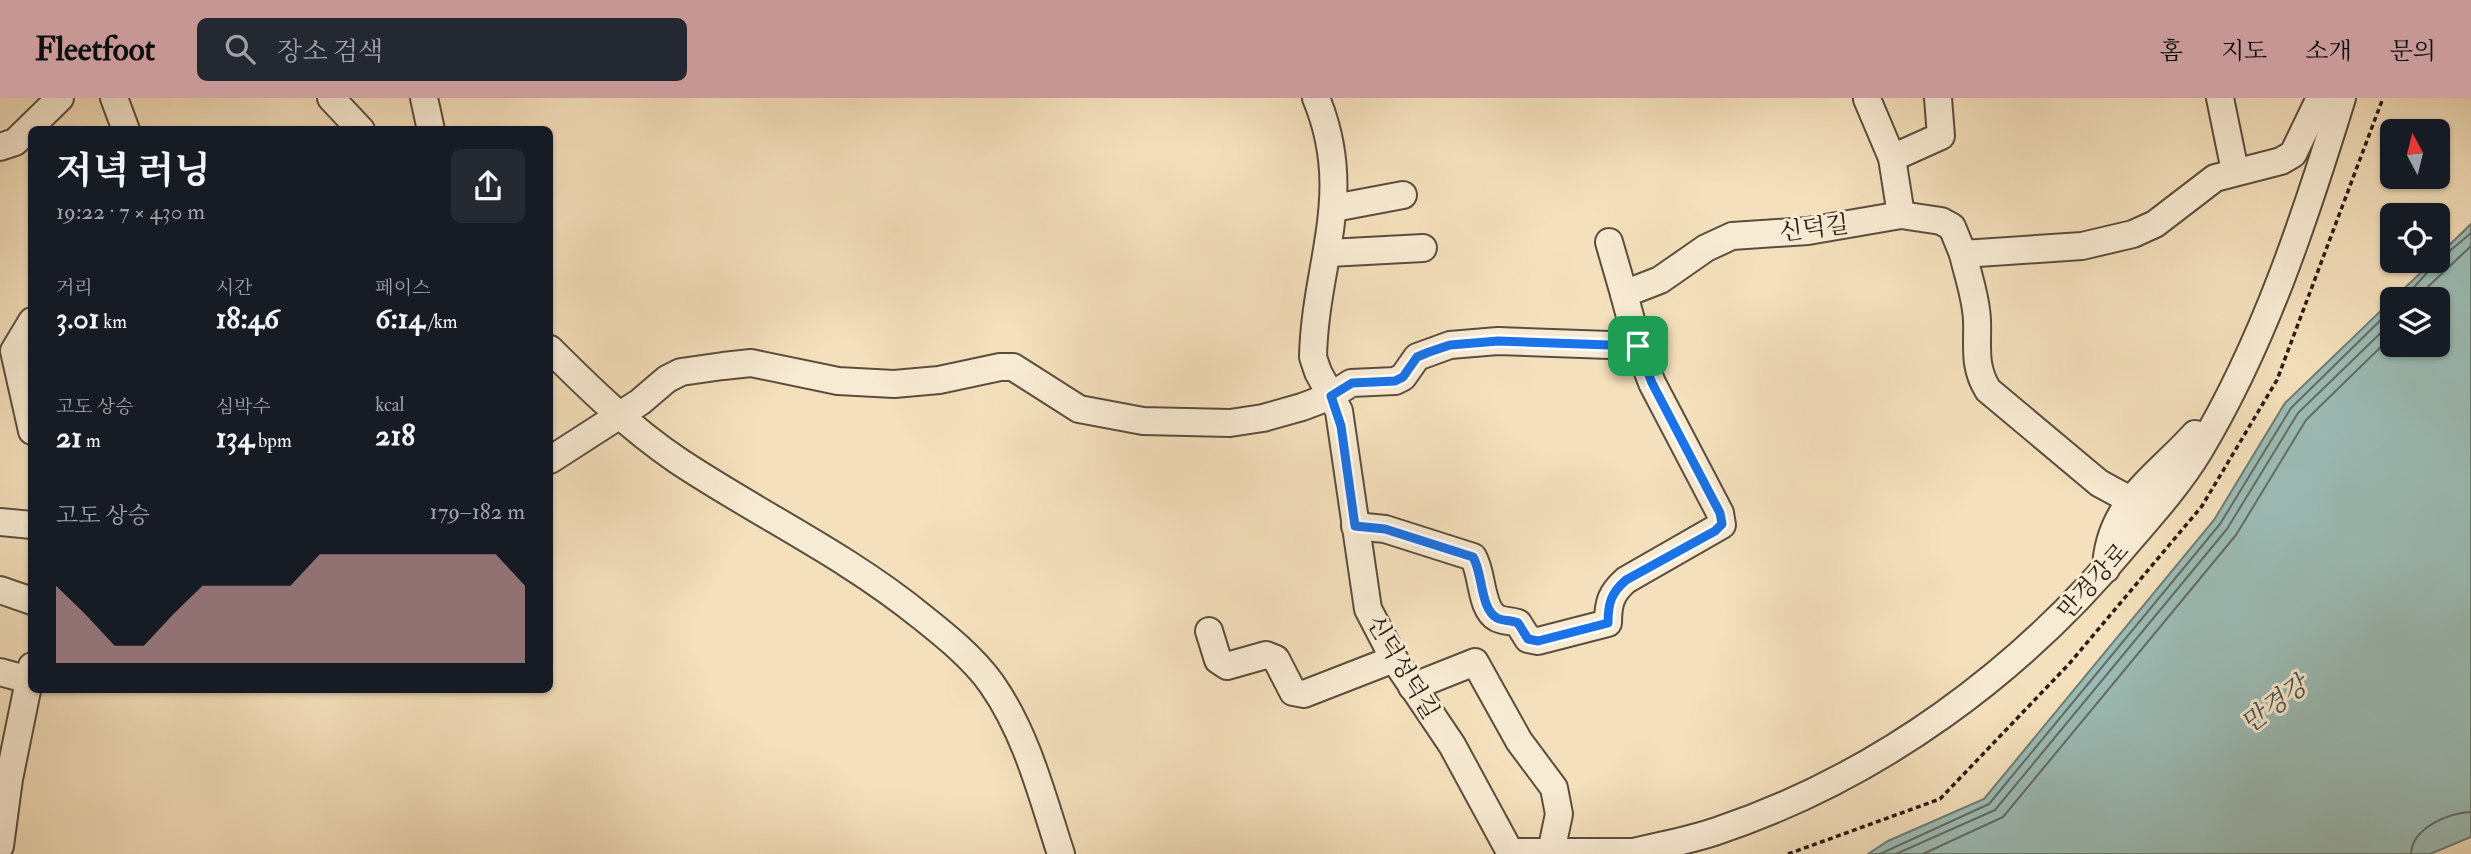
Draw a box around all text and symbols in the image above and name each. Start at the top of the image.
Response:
search box [197,18,687,81]
text: Fleetfoot [35,29,155,70]
icon: search [221,30,259,68]
text: 장소 검색 [277,36,383,68]
text: 홈 [2160,36,2183,67]
text: 지도 [2221,36,2267,67]
text: 소개 [2305,36,2352,67]
text: 문의 [2390,36,2436,67]
north arrow [2380,119,2450,189]
map controls [2380,119,2450,357]
text: 저녁 러닝 [56,147,211,195]
button: share [451,149,525,223]
text: 19:22 · 7 × 430 m [56,197,205,226]
button: locate [2380,203,2450,273]
street label: 신덕길 [1778,209,1850,248]
text: 거리 [56,276,93,300]
text: 시간 [216,276,252,300]
text: 페이스 [375,276,430,300]
button: layers [2380,287,2450,357]
text: 3.01 [56,300,99,337]
text: 18:46 [216,300,279,337]
text: 6:14 [375,300,425,337]
text: km [99,310,127,334]
text: /km [425,310,457,334]
pin [1608,316,1668,376]
icon: arrive [1619,327,1657,365]
text: kcal [375,393,404,417]
text: 고도 상승 [56,395,133,419]
text: 심박수 [216,395,271,419]
text: 218 [375,417,415,454]
text: 21 [56,419,82,456]
text: 134 [216,419,254,456]
text: m [82,429,101,453]
text: bpm [254,429,292,453]
text: 179–182 m [429,497,525,526]
text: 고도 상승 [56,501,150,530]
street label: 만경강로 [2051,536,2136,626]
street label: 신덕성덕길 [1359,610,1446,725]
water label: 만경강 [2235,667,2317,740]

